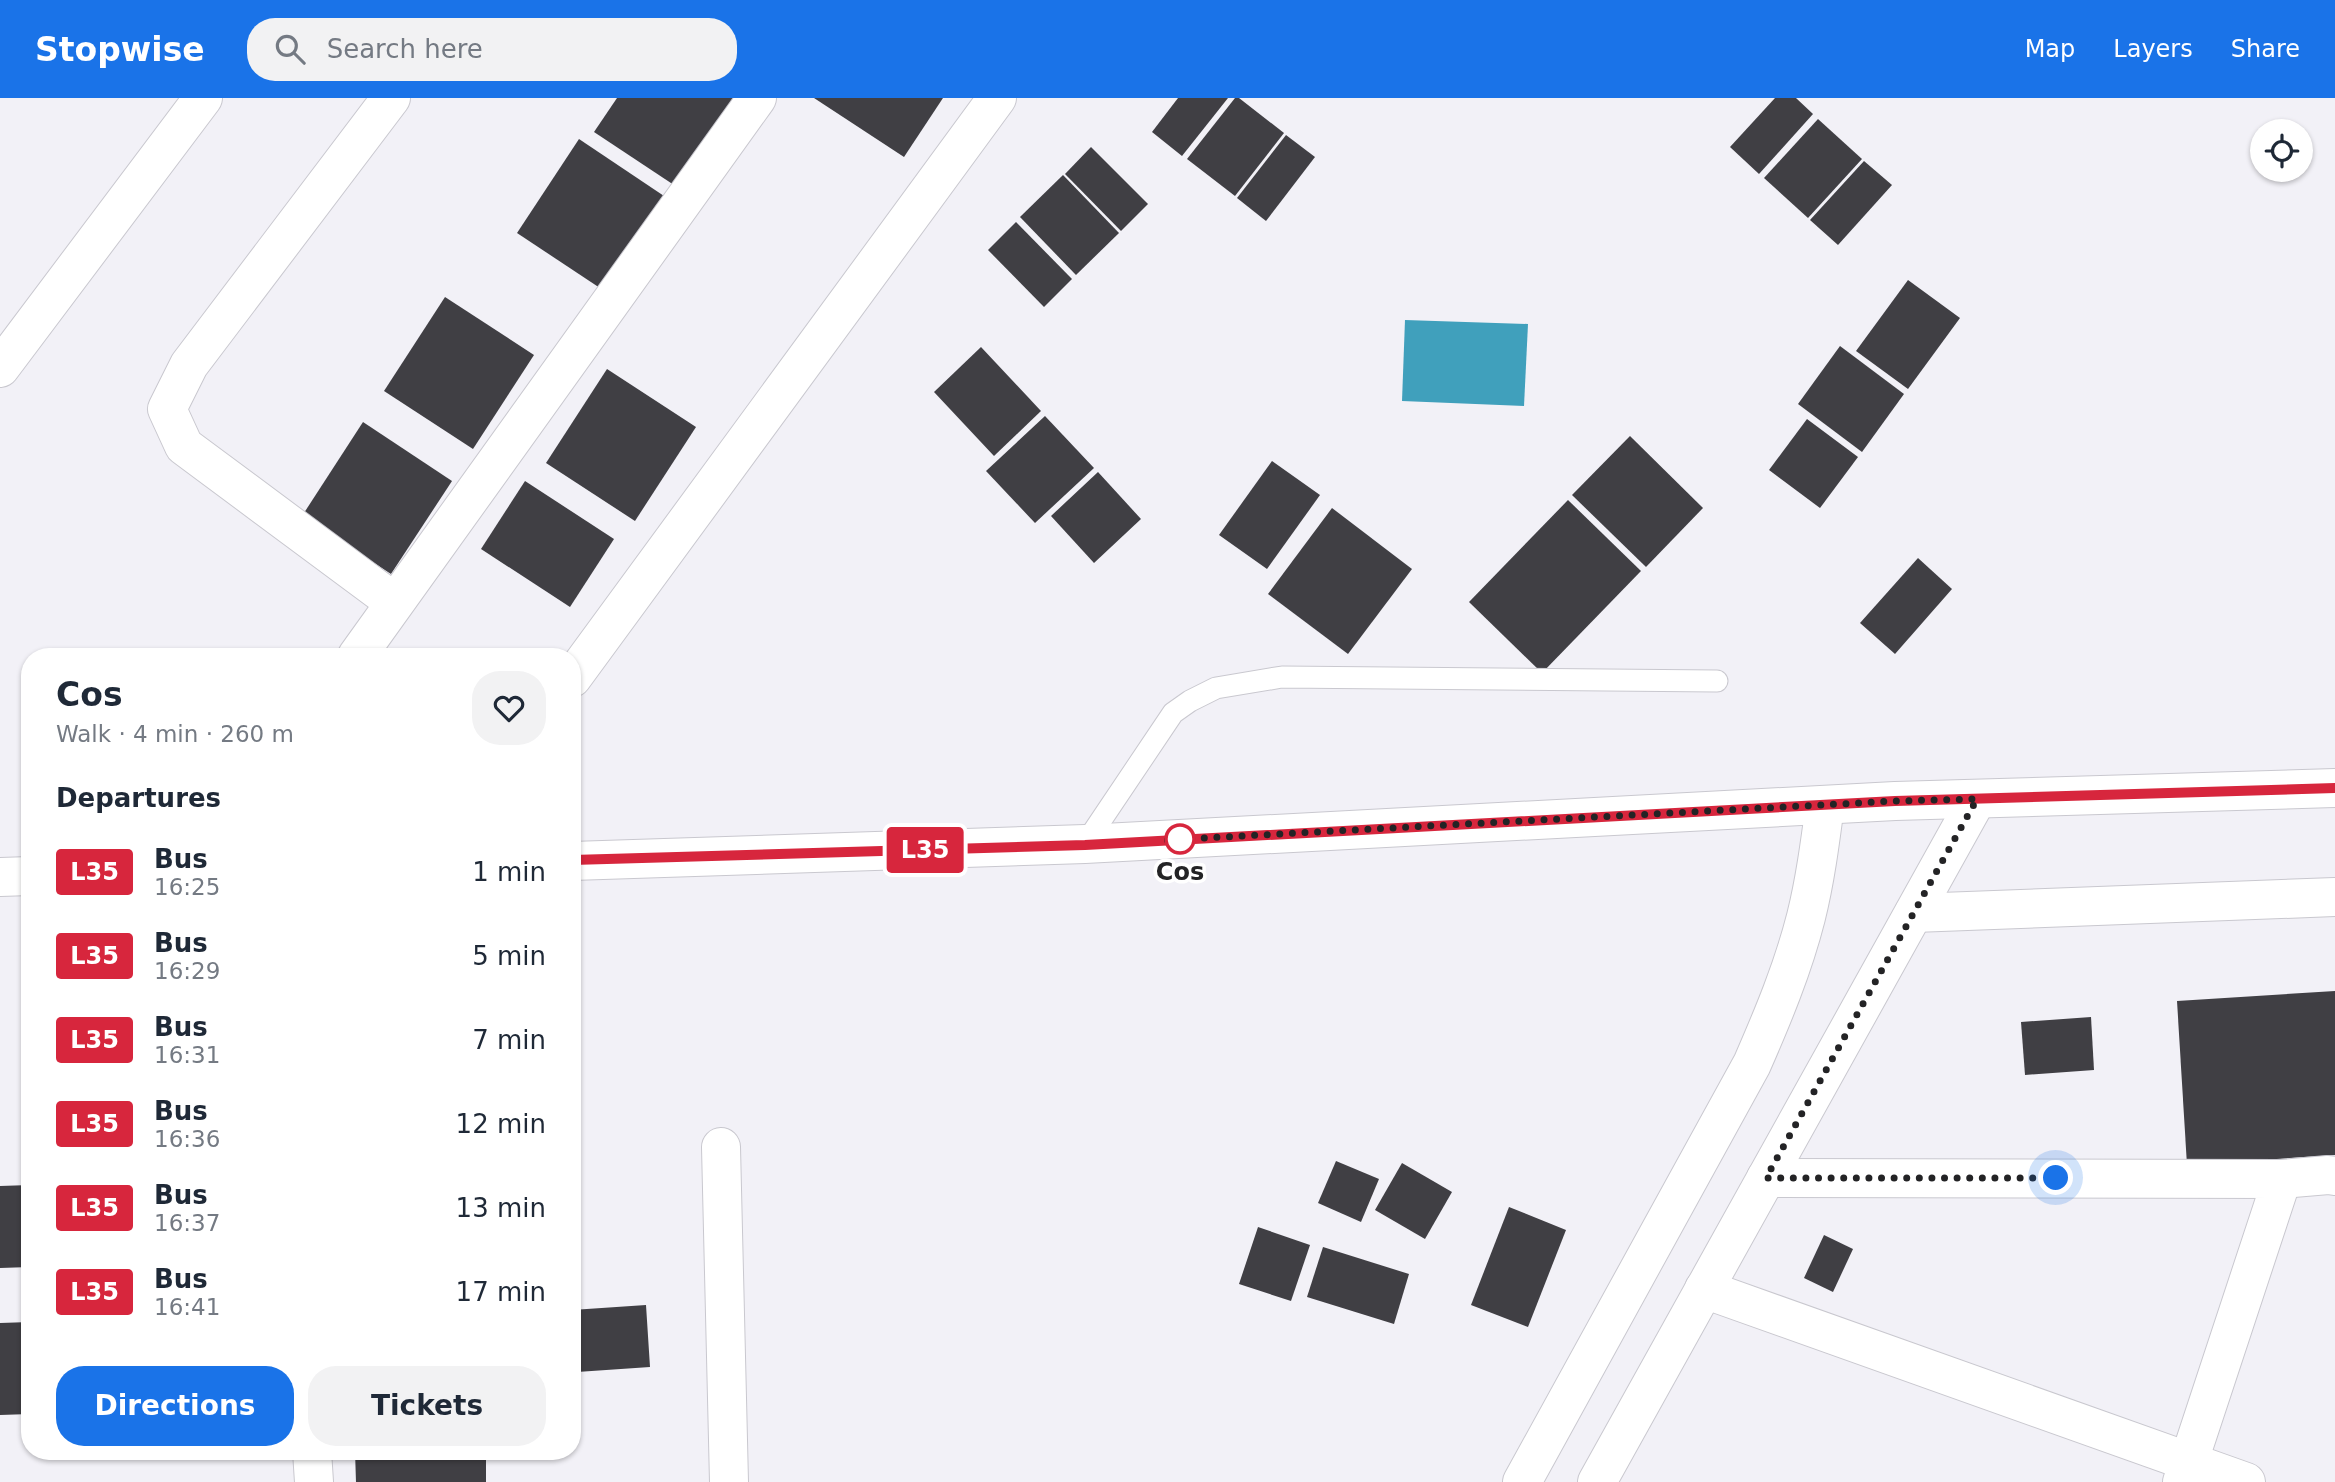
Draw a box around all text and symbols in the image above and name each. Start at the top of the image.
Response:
search box [247,18,737,81]
text: Stopwise [35,30,205,69]
icon: search [271,30,309,68]
text: Search here [327,34,483,64]
text: Map [2025,35,2075,63]
text: Layers [2113,35,2193,63]
text: Share [2231,35,2300,63]
map controls [2250,119,2313,182]
button: locate [2250,119,2313,182]
button: heart [472,671,546,745]
text: Cos [56,675,123,714]
text: Walk · 4 min · 260 m [56,721,294,747]
text: Departures [56,783,221,813]
marker: Cos [1165,824,1195,854]
line badge: L35 [885,827,965,873]
text: L35 [901,836,949,864]
text: Bus [154,844,208,874]
text: 1 min [472,857,546,887]
text: L35 [70,858,119,886]
place label: Cos [1156,858,1204,886]
text: 16:25 [154,874,220,900]
text: Bus [154,928,208,958]
text: 5 min [472,941,546,971]
text: L35 [70,942,119,970]
text: 16:29 [154,958,220,984]
text: Bus [154,1012,208,1042]
text: 7 min [472,1025,546,1055]
text: L35 [70,1026,119,1054]
text: 16:31 [154,1042,220,1068]
text: Bus [154,1096,208,1126]
text: 12 min [456,1109,546,1139]
text: L35 [70,1110,119,1138]
text: 16:36 [154,1126,220,1152]
your location [2038,1160,2073,1195]
text: Bus [154,1180,208,1210]
text: 13 min [456,1193,546,1223]
text: L35 [70,1194,119,1222]
text: 16:37 [154,1210,220,1236]
text: Bus [154,1264,208,1294]
text: 17 min [456,1277,546,1307]
text: L35 [70,1278,119,1306]
text: 16:41 [154,1294,220,1320]
button: Directions [56,1366,294,1446]
button: Tickets [308,1366,546,1446]

